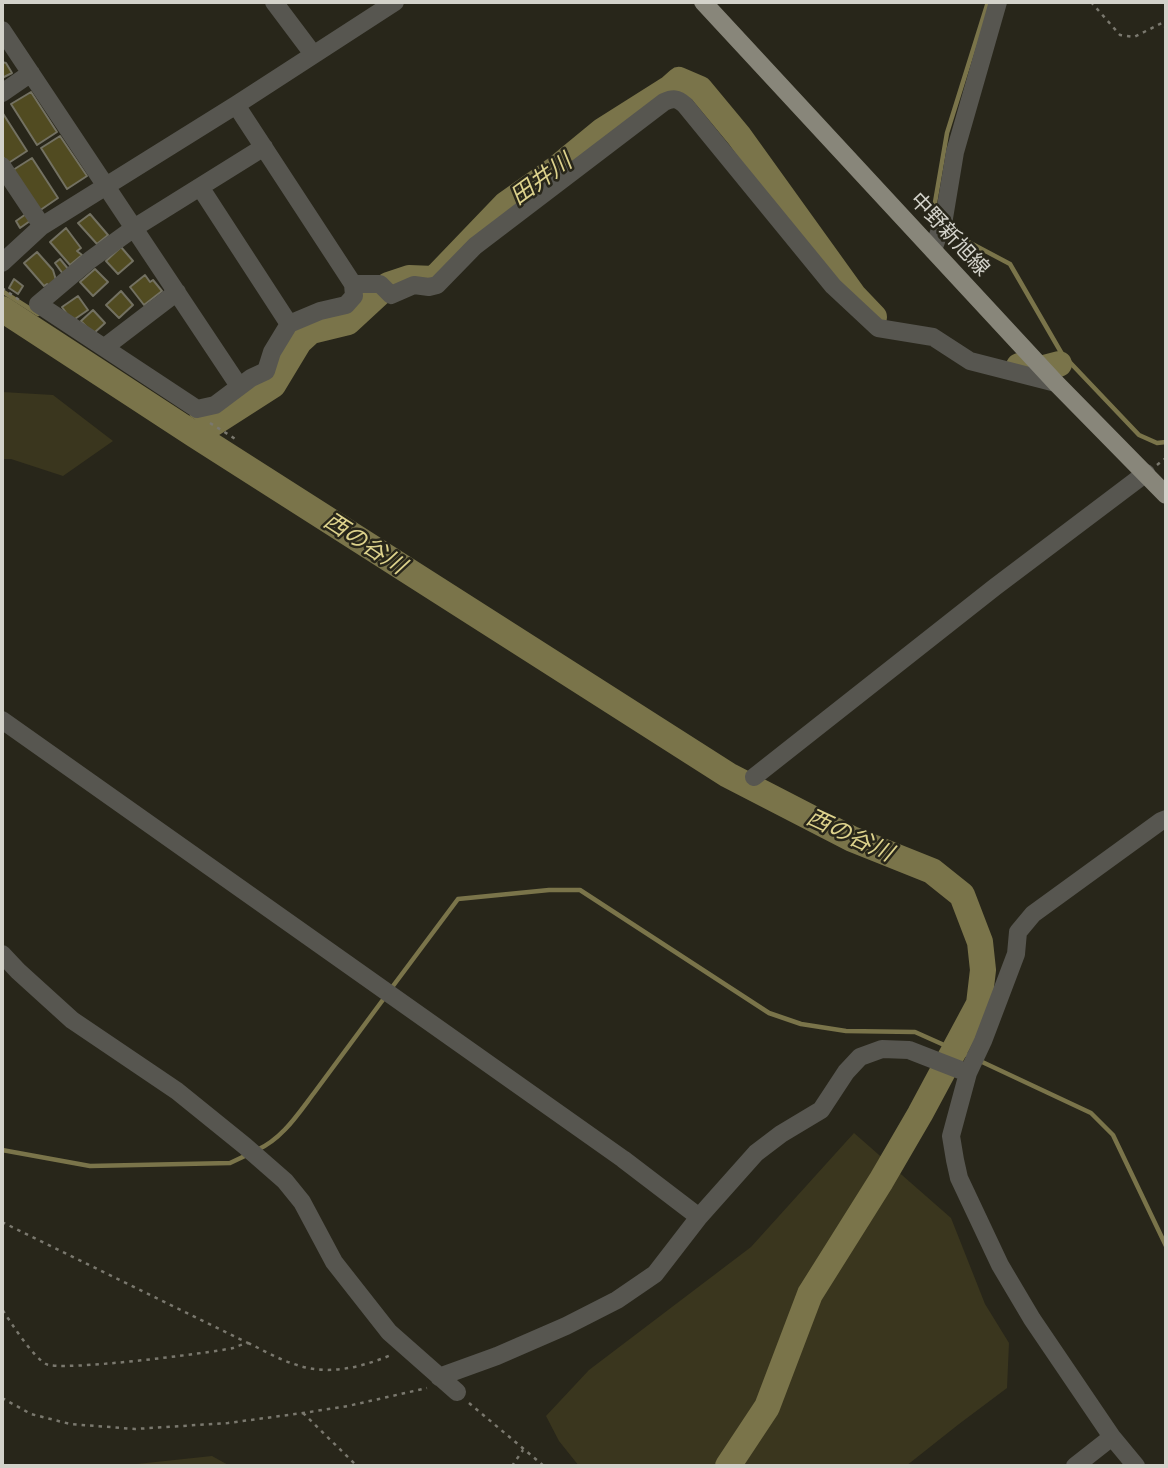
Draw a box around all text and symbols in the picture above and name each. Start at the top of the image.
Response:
water label: 田井川 [505,148,577,210]
street label: 中野新旭線 [905,187,995,281]
water label: 西の谷川 [319,506,411,580]
water label: 西の谷川 [802,803,898,867]

